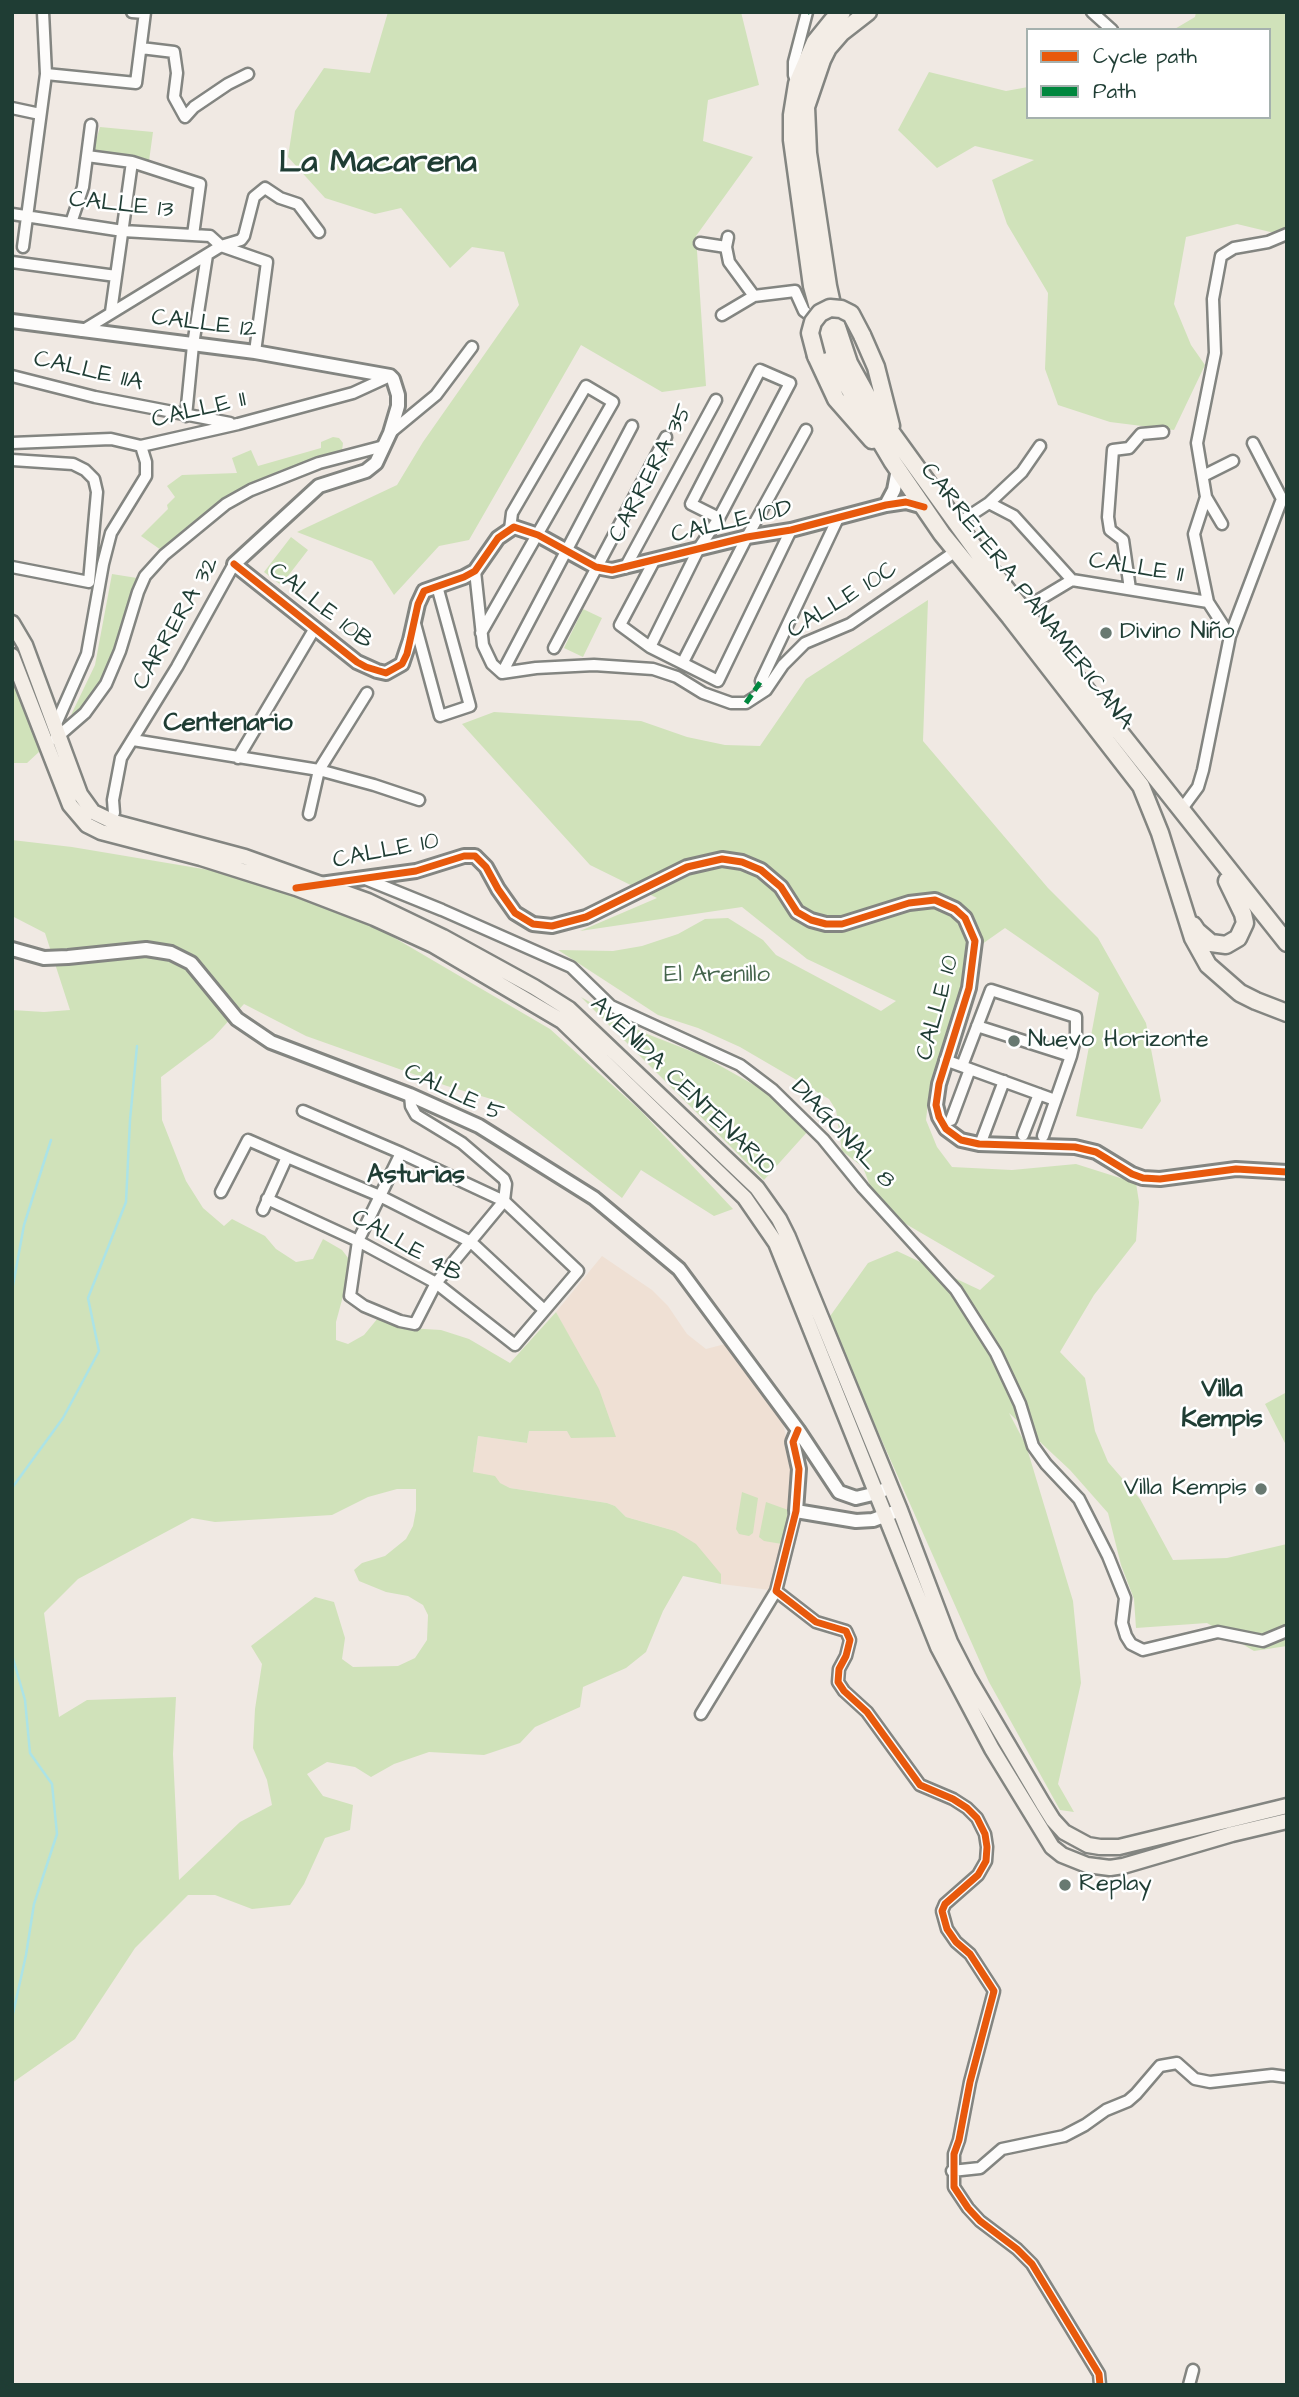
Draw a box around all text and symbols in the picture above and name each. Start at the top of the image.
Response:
legend [1026,28,1271,119]
text: Cycle path [1093,42,1197,71]
text: Path [1093,77,1136,106]
district label: La Macarena [279,145,477,183]
street label: CALLE 13 [67,186,175,226]
street label: CALLE 12 [150,304,258,346]
street label: CALLE 11A [31,345,145,399]
street label: CALLE 11 [149,386,249,436]
street label: CARRERA 35 [604,400,700,548]
street label: CARRETERA PANAMERICANA [913,458,1139,736]
street label: CALLE 10D [669,495,795,551]
street label: CALLE 11 [1087,547,1185,591]
street label: CARRERA 32 [127,552,227,696]
street label: CALLE 10C [783,556,903,646]
street label: CALLE 10B [262,557,378,657]
place label: Divino Niño [1120,619,1235,647]
marker: Divino Niño [1098,625,1114,641]
district label: Centenario [163,709,293,741]
street label: CALLE 10 [330,828,442,876]
street label: CALLE 10 [911,952,967,1064]
park label: El Arenillo [664,962,770,990]
street label: AVENIDA CENTENARIO [583,991,781,1183]
place label: Nuevo Horizonte [1028,1027,1209,1055]
marker: Nuevo Horizonte [1006,1033,1022,1049]
street label: CALLE 5 [399,1058,507,1130]
street label: DIAGONAL 8 [784,1074,900,1196]
district label: Asturias [367,1161,465,1193]
street label: CALLE 4B [346,1204,466,1290]
district label: Villa Kempis [1181,1375,1263,1436]
place label: Villa Kempis [1124,1475,1247,1503]
marker: Villa Kempis [1253,1481,1269,1497]
place label: Replay [1079,1871,1152,1899]
marker: Replay [1057,1877,1073,1893]

